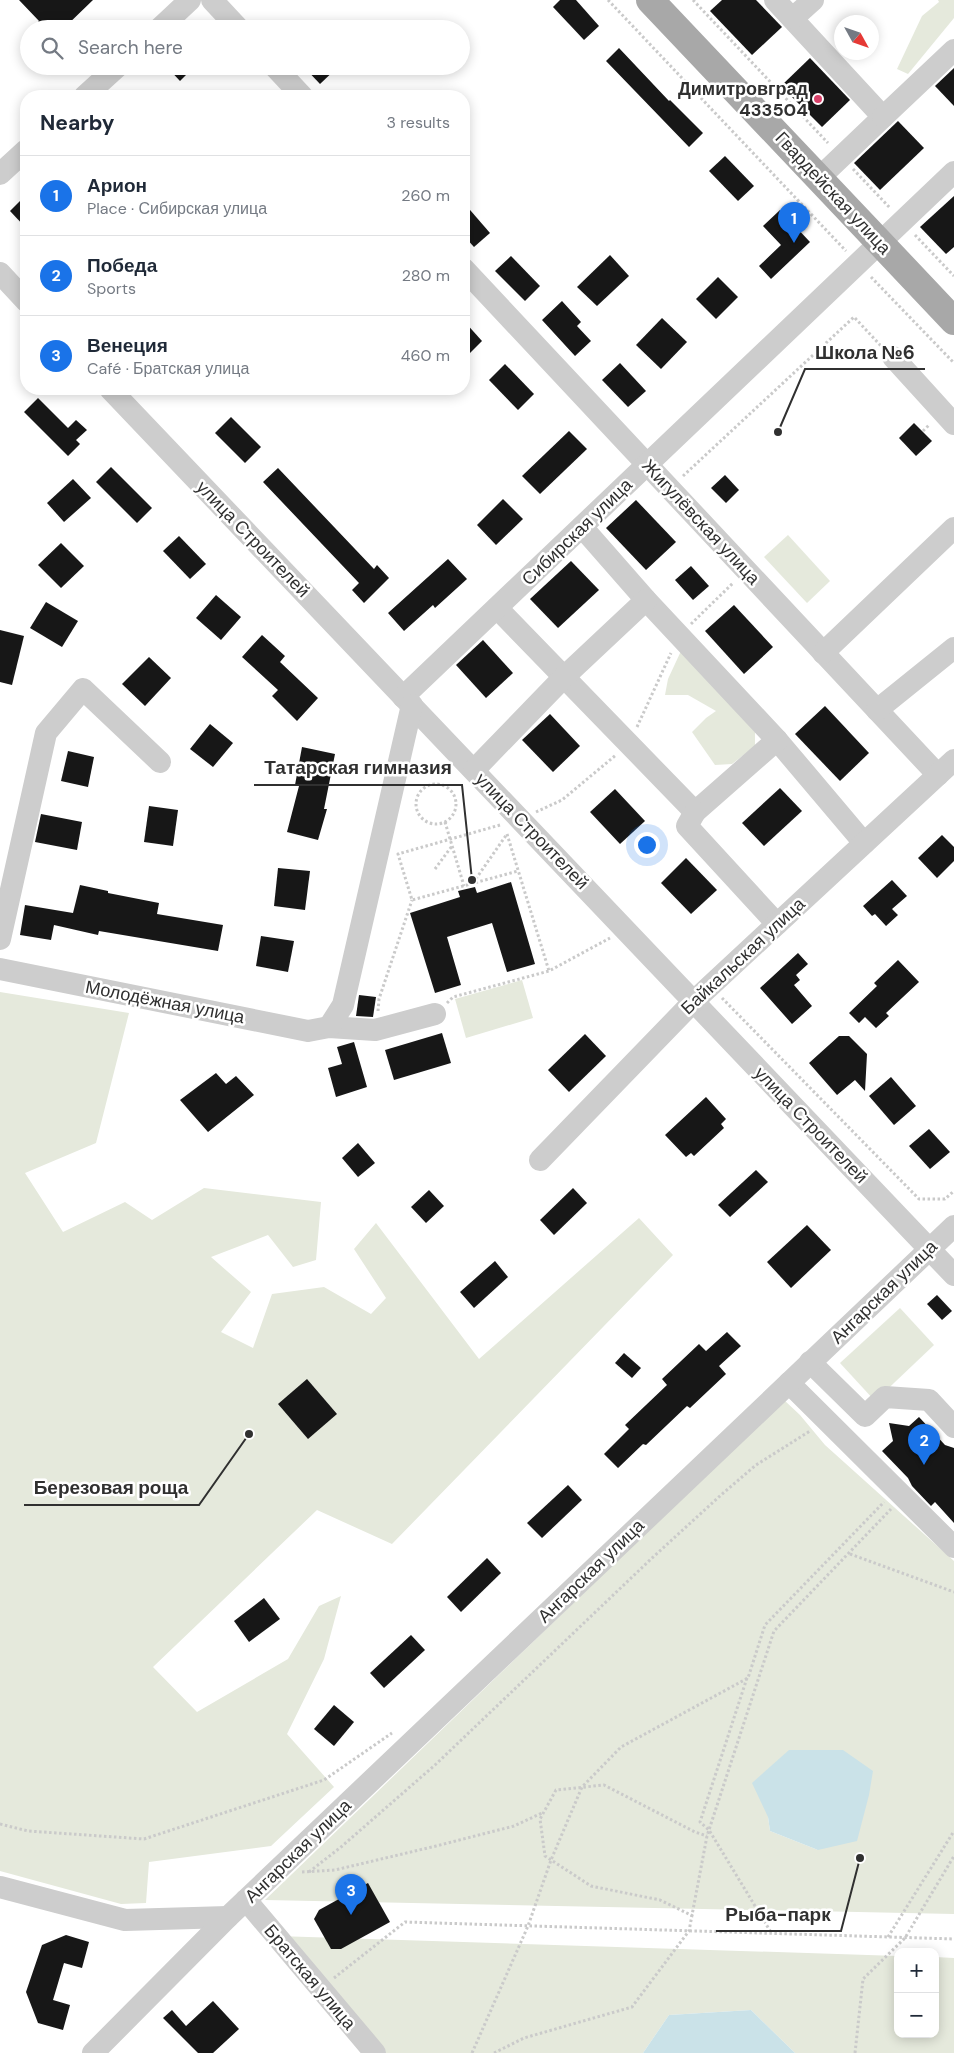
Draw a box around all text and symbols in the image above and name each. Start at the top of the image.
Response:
north arrow [834,15,879,60]
search box [20,20,470,75]
icon: search [38,34,66,62]
text: Search here [78,35,183,60]
place label: Димитровград 433504 [678,77,809,122]
marker: Димитровград 433504 [812,93,824,105]
text: Nearby [40,109,114,137]
text: 3 results [387,112,450,133]
street label: Гвардейская улица [770,126,897,260]
text: Арион [87,173,147,198]
text: 1 [53,185,59,206]
text: 260 m [401,185,450,206]
text: Place · Сибирская улица [87,198,267,219]
pin: 1 [778,202,810,243]
text: Победа [87,253,157,278]
text: 2 [51,265,61,286]
text: 280 m [402,265,450,286]
text: Sports [87,278,136,299]
text: Венеция [87,333,168,358]
callout: Школа №6 [805,335,925,369]
text: Школа №6 [815,340,915,365]
text: 3 [51,345,61,366]
text: 460 m [401,345,450,366]
text: Café · Братская улица [87,358,249,379]
street label: Жигулёвская улица [637,454,766,591]
street label: Сибирская улица [517,472,638,591]
street label: улица Строителей [191,475,315,603]
callout: Татарская гимназия [254,751,462,785]
text: Татарская гимназия [264,755,452,780]
street label: улица Строителей [470,767,594,895]
your location [634,832,660,858]
street label: Байкальская улица [676,892,811,1020]
street label: Молодёжная улица [83,975,248,1029]
street label: улица Строителей [749,1061,873,1189]
street label: Ангарская улица [826,1234,943,1349]
pin: 2 [908,1424,940,1465]
callout: Березовая роща [24,1471,199,1505]
text: Березовая роща [34,1475,189,1500]
street label: Ангарская улица [533,1513,650,1628]
street label: Ангарская улица [240,1793,357,1908]
pin: 3 [335,1874,367,1915]
callout: Рыба-парк [716,1897,841,1931]
text: Рыба-парк [725,1902,831,1927]
street label: Братская улица [259,1919,362,2036]
map controls [894,1948,939,2038]
button: + [894,1948,939,1993]
button: − [894,1993,939,2038]

